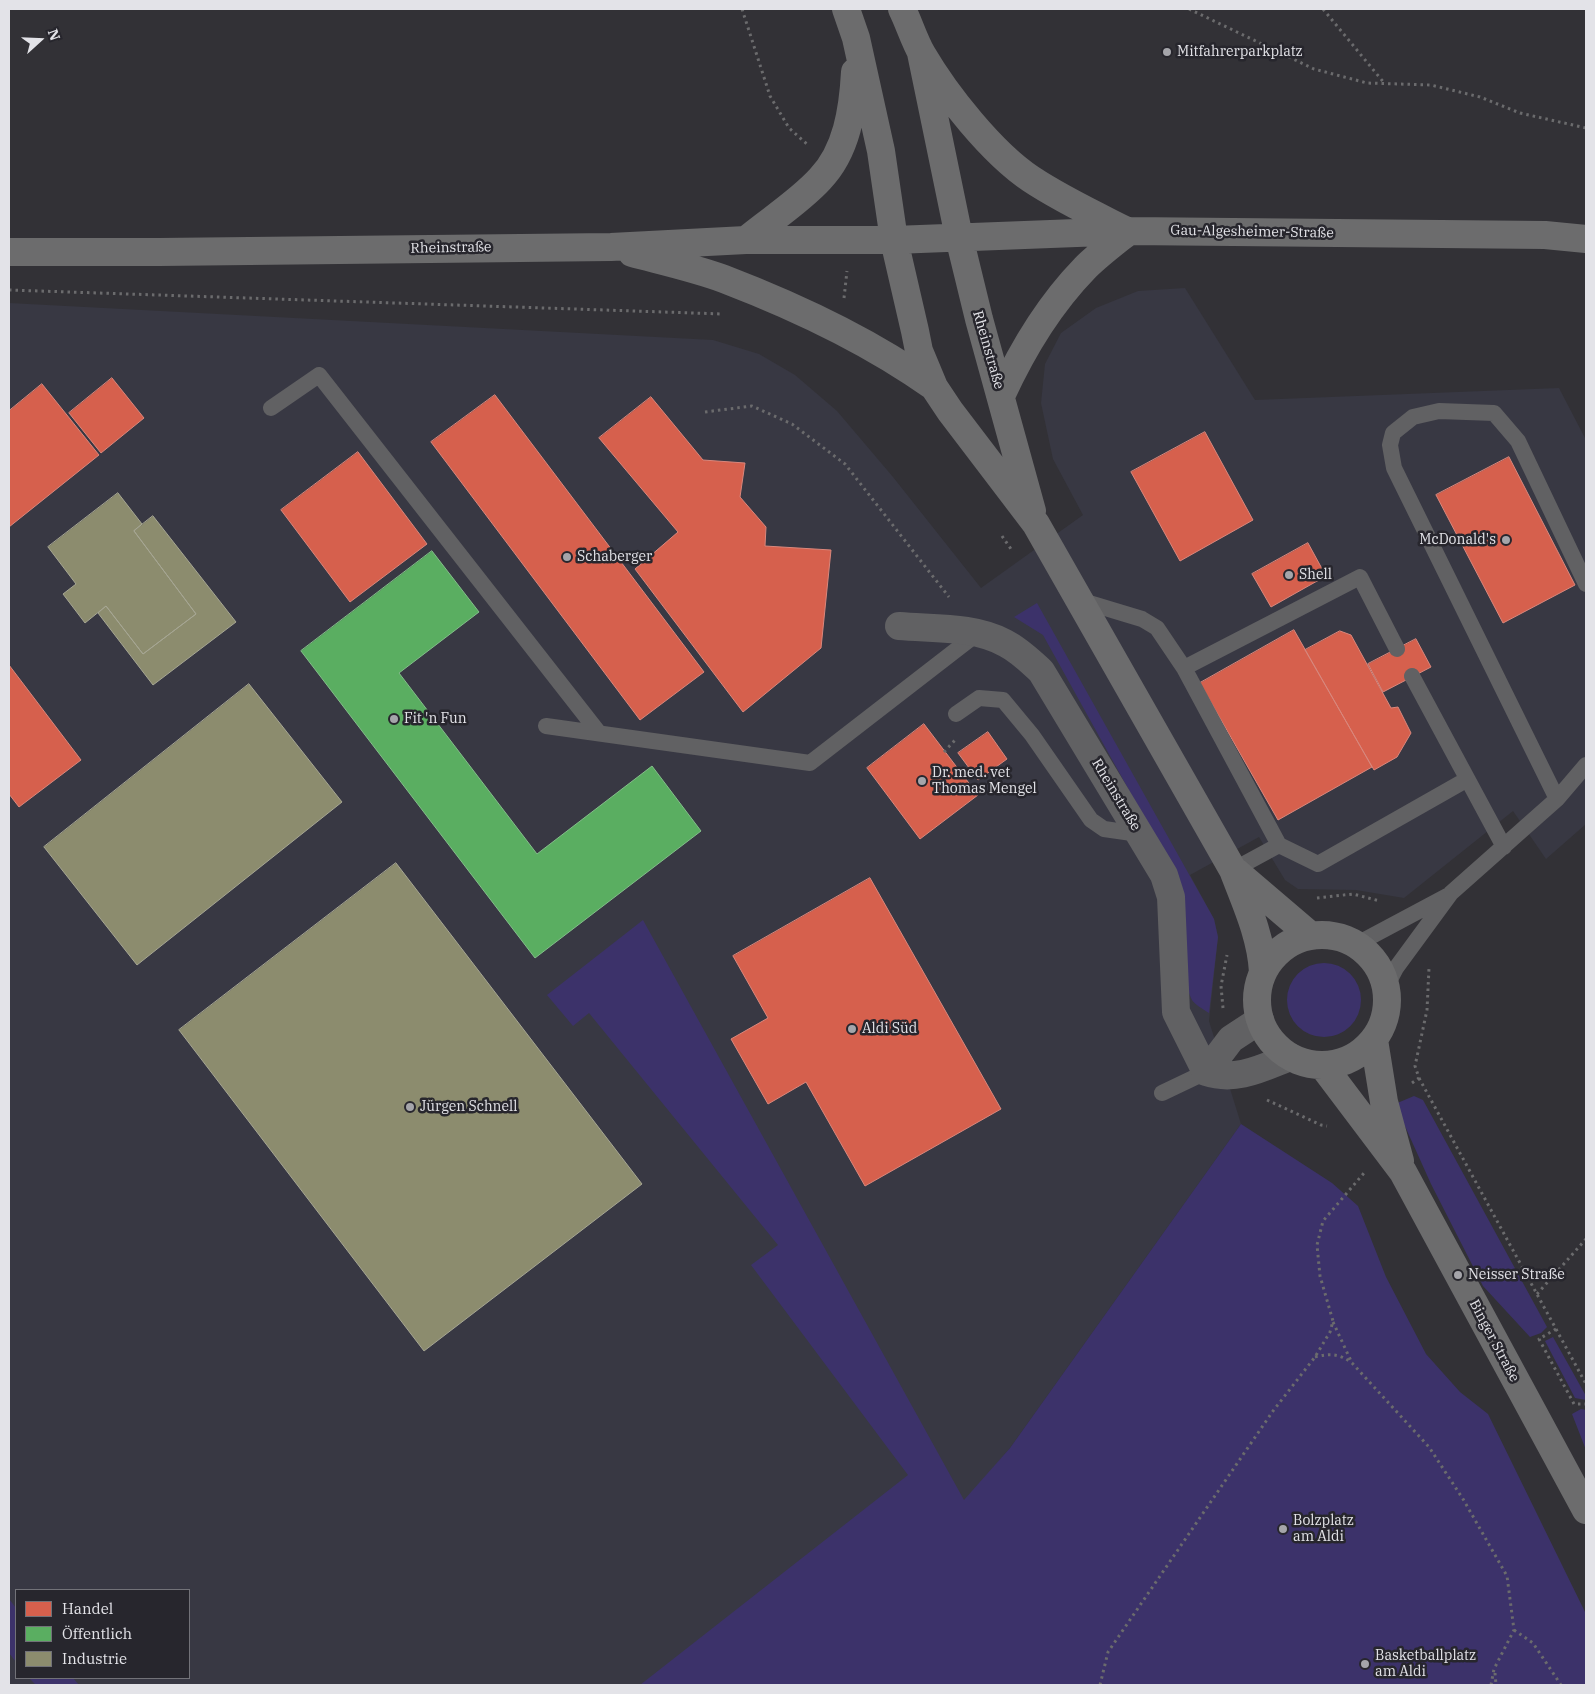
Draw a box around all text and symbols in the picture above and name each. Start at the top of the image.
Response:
north arrow [15,15,65,65]
text: N [44,27,64,43]
place label: Mitfahrerparkplatz [1177,44,1303,60]
marker: Mitfahrerparkplatz [1161,46,1173,58]
street label: Gau-Algesheimer-Straße [1170,222,1334,242]
street label: Rheinstraße [410,239,492,257]
street label: Rheinstraße [969,309,1007,391]
place label: McDonald's [1419,532,1496,548]
marker: McDonald's [1500,534,1512,546]
place label: Schaberger [577,549,652,565]
marker: Schaberger [561,551,573,563]
place label: Shell [1299,567,1332,583]
marker: Shell [1283,569,1295,581]
place label: Fit 'n Fun [404,711,467,727]
marker: Fit 'n Fun [388,713,400,725]
street label: Rheinstraße [1088,756,1144,834]
place label: Dr. med. vet Thomas Mengel [932,765,1037,798]
marker: Dr. med. vet Thomas Mengel [916,775,928,787]
place label: Aldi Süd [862,1021,917,1037]
marker: Aldi Süd [846,1023,858,1035]
place label: Jürgen Schnell [420,1099,517,1115]
marker: Jürgen Schnell [404,1101,416,1113]
place label: Neisser Straße [1468,1267,1565,1283]
marker: Neisser Straße [1452,1269,1464,1281]
street label: Binger Straße [1465,1297,1523,1385]
place label: Bolzplatz am Aldi [1293,1513,1354,1545]
marker: Bolzplatz am Aldi [1277,1523,1289,1535]
legend [15,1589,190,1679]
text: Handel [62,1599,113,1618]
text: Öffentlich [62,1624,132,1643]
place label: Basketballplatz am Aldi [1375,1648,1476,1680]
text: Industrie [62,1649,127,1668]
marker: Basketballplatz am Aldi [1359,1658,1371,1670]

